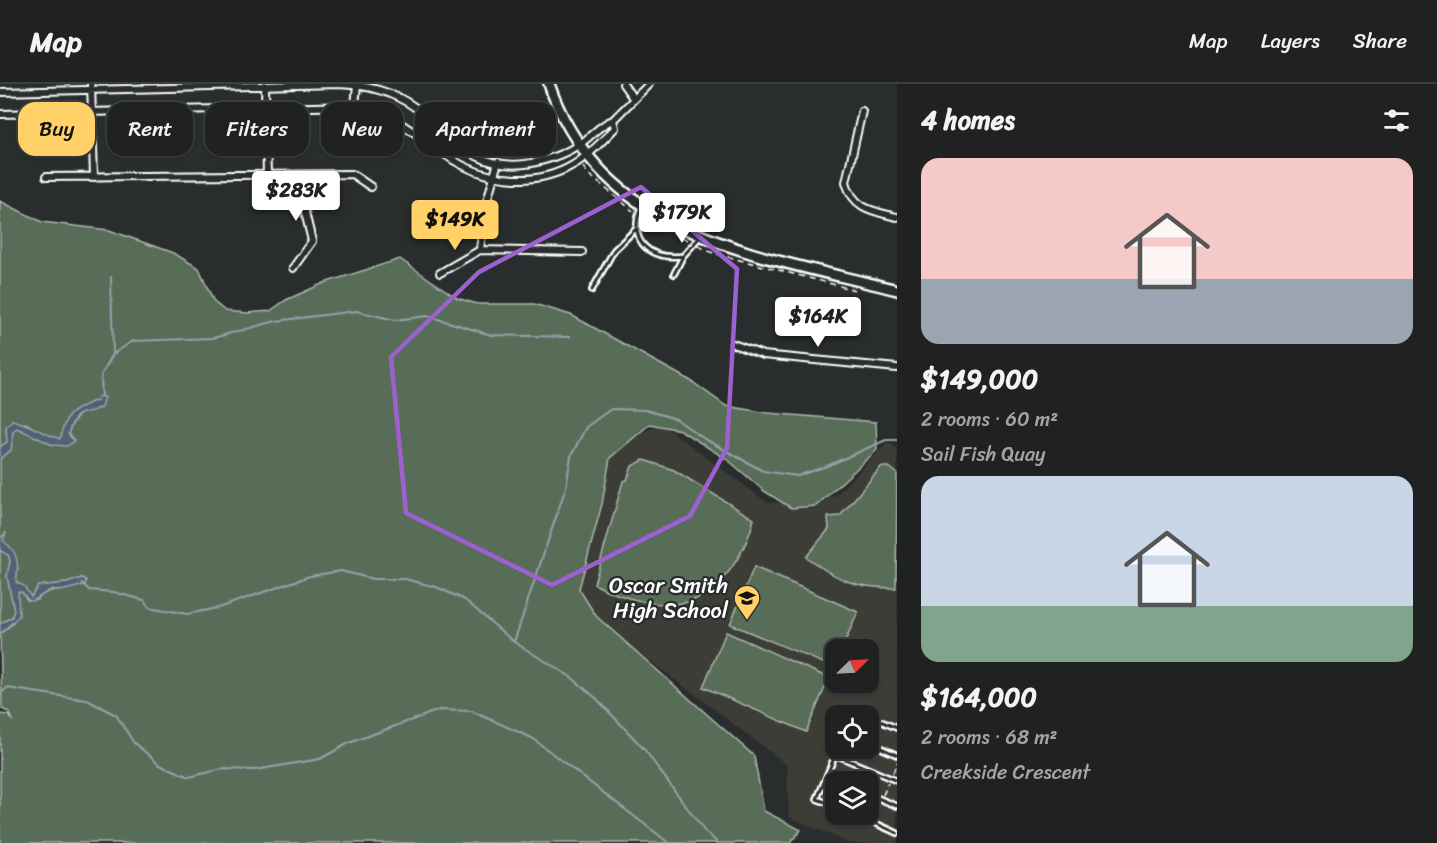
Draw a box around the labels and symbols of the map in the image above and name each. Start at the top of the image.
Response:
pin: $283K [254,171,338,222]
pin: $179K [640,193,724,244]
pin: $149K [413,200,497,251]
pin: $164K [776,297,860,348]
place label: Oscar Smith High School [609,566,729,630]
school or university icon: Oscar Smith High School [732,583,762,621]
north arrow [825,639,879,693]

